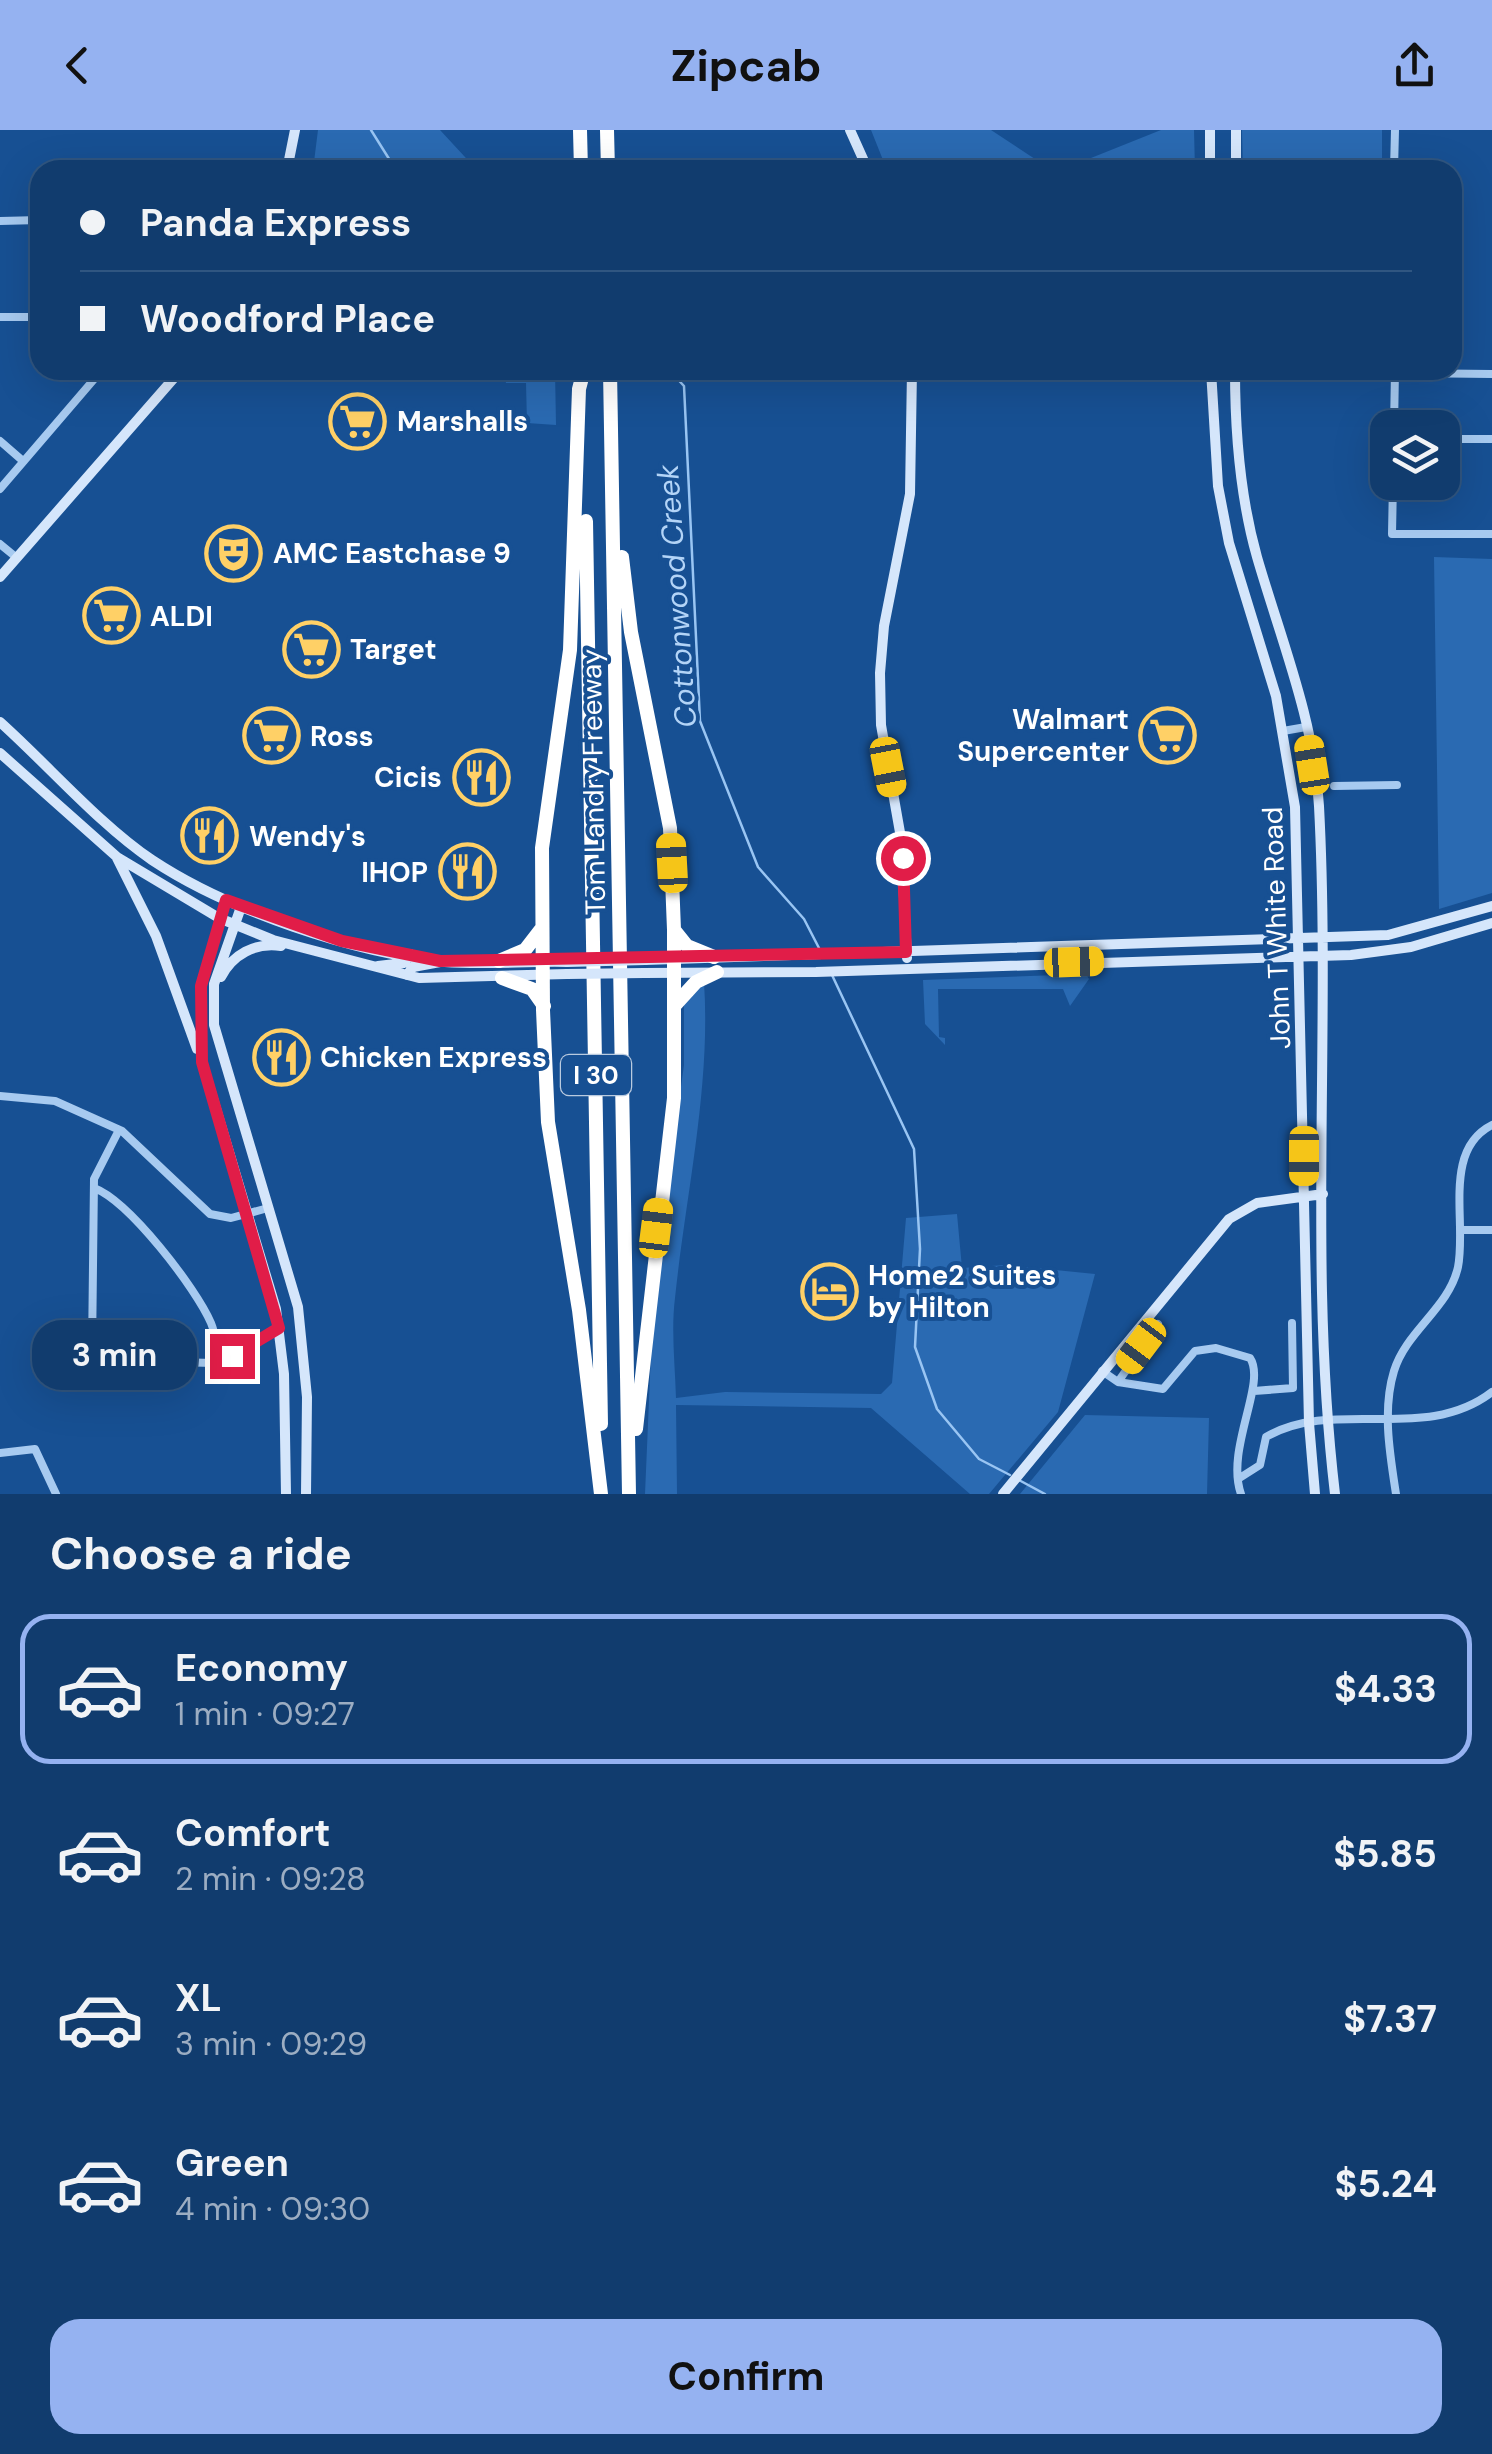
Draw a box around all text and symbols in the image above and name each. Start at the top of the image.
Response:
text: Zipcab [671,36,821,95]
icon: back [50,38,105,93]
icon: share [1387,38,1442,93]
text: Panda Express [140,198,411,248]
text: Woodford Place [140,294,435,344]
supermarket icon: Marshalls [328,391,388,451]
place label: Marshalls [397,403,528,440]
map controls [1370,410,1460,500]
button: layers [1370,410,1460,500]
water label: Cottonwood Creek [648,462,705,729]
theatre icon: AMC Eastchase 9 [204,523,264,583]
place label: AMC Eastchase 9 [273,535,511,572]
supermarket icon: ALDI [81,586,141,646]
place label: ALDI [150,598,213,635]
supermarket icon: Target [281,619,341,679]
place label: Target [350,631,437,668]
street label: Tom Landry Freeway [573,648,614,916]
place label: Walmart Supercenter [957,701,1129,770]
supermarket icon: Walmart Supercenter [1138,705,1198,765]
supermarket icon: Ross [241,706,301,766]
place label: Ross [310,718,374,755]
car [1292,733,1332,797]
car [868,735,908,799]
restaurant icon: Cicis [451,747,511,807]
place label: Cicis [374,759,442,796]
restaurant icon: Wendy's [180,806,240,866]
street label: John T White Road [1254,806,1299,1050]
place label: Wendy's [249,818,366,855]
car [655,832,689,894]
route start [881,836,926,881]
restaurant icon: IHOP [437,842,497,902]
place label: IHOP [361,854,428,891]
car [1043,946,1105,978]
restaurant icon: Chicken Express [251,1027,311,1087]
place label: Chicken Express [320,1039,547,1076]
road number: I 30 [561,1055,631,1095]
car [1289,1126,1319,1186]
car [637,1196,675,1260]
place label: Home2 Suites by Hilton [868,1257,1056,1326]
hotel icon: Home2 Suites by Hilton [799,1261,859,1321]
car [1111,1313,1171,1379]
callout: 3 min [32,1321,197,1391]
text: 3 min [72,1334,157,1376]
route end [210,1334,255,1379]
text: Choose a ride [50,1524,352,1583]
text: Economy [175,1643,348,1693]
icon: car [55,1644,145,1734]
text: $4.33 [1334,1664,1437,1714]
text: 1 min · 09:27 [175,1693,355,1735]
text: Comfort [175,1808,331,1858]
icon: car [55,1809,145,1899]
text: $5.85 [1333,1829,1437,1879]
text: 2 min · 09:28 [175,1858,366,1900]
text: XL [175,1973,222,2023]
icon: car [55,1974,145,2064]
text: $7.37 [1343,1994,1437,2044]
text: 3 min · 09:29 [175,2023,367,2065]
text: Green [175,2138,289,2188]
icon: car [55,2139,145,2229]
text: $5.24 [1334,2159,1437,2209]
text: 4 min · 09:30 [175,2188,370,2230]
button: Confirm [50,2319,1442,2434]

